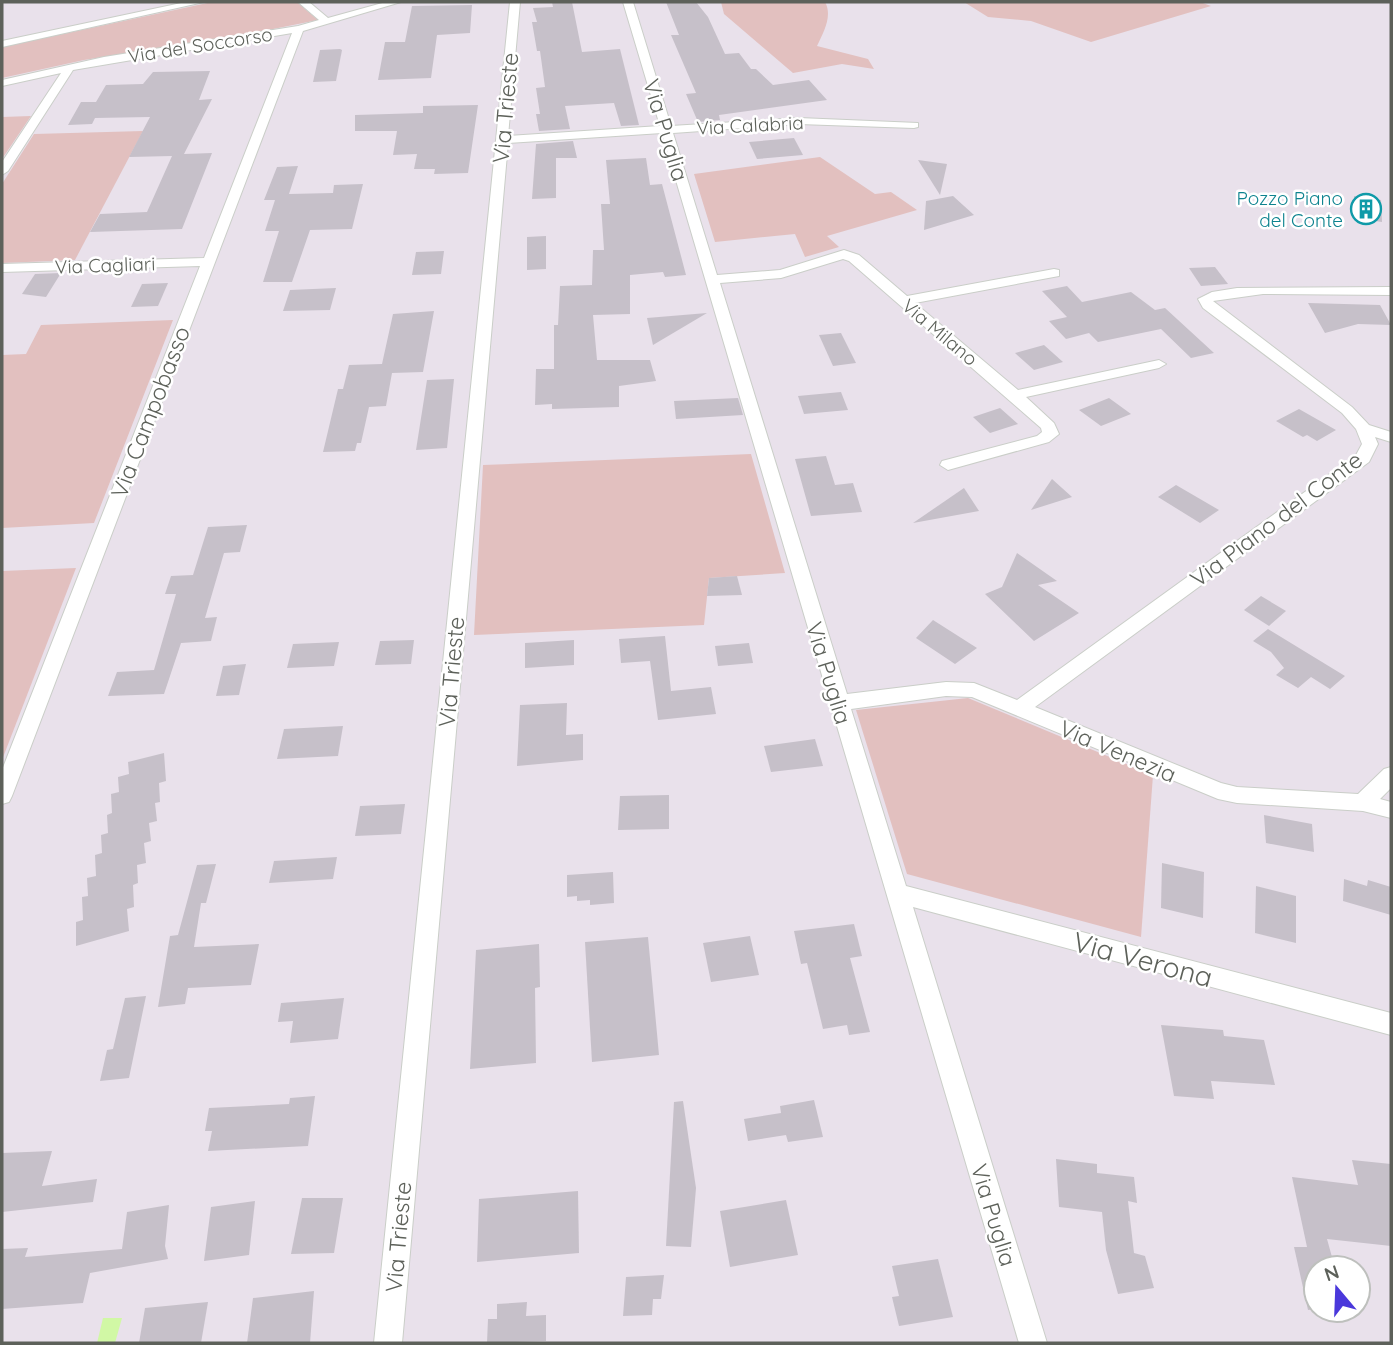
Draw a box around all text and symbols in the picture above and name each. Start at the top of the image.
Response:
street label: Via del Soccorso [126,22,274,68]
street label: Via Trieste [486,51,524,165]
street label: Via Puglia [637,75,695,185]
street label: Via Calabria [696,110,804,140]
place label: Pozzo Piano del Conte [1237,186,1343,232]
building icon: Pozzo Piano del Conte [1349,192,1383,226]
street label: Via Cagliari [54,251,156,279]
street label: Via Milano [897,293,983,371]
street label: Via Campobasso [104,322,196,502]
street label: Via Piano del Conte [1184,445,1368,593]
street label: Via Trieste [432,615,470,729]
street label: Via Puglia [800,618,858,728]
street label: Via Venezia [1055,713,1181,789]
street label: Via Verona [1069,924,1217,994]
street label: Via Puglia [965,1160,1023,1270]
street label: Via Trieste [379,1180,417,1294]
north arrow [1302,1254,1372,1324]
text: N [1321,1259,1342,1287]

